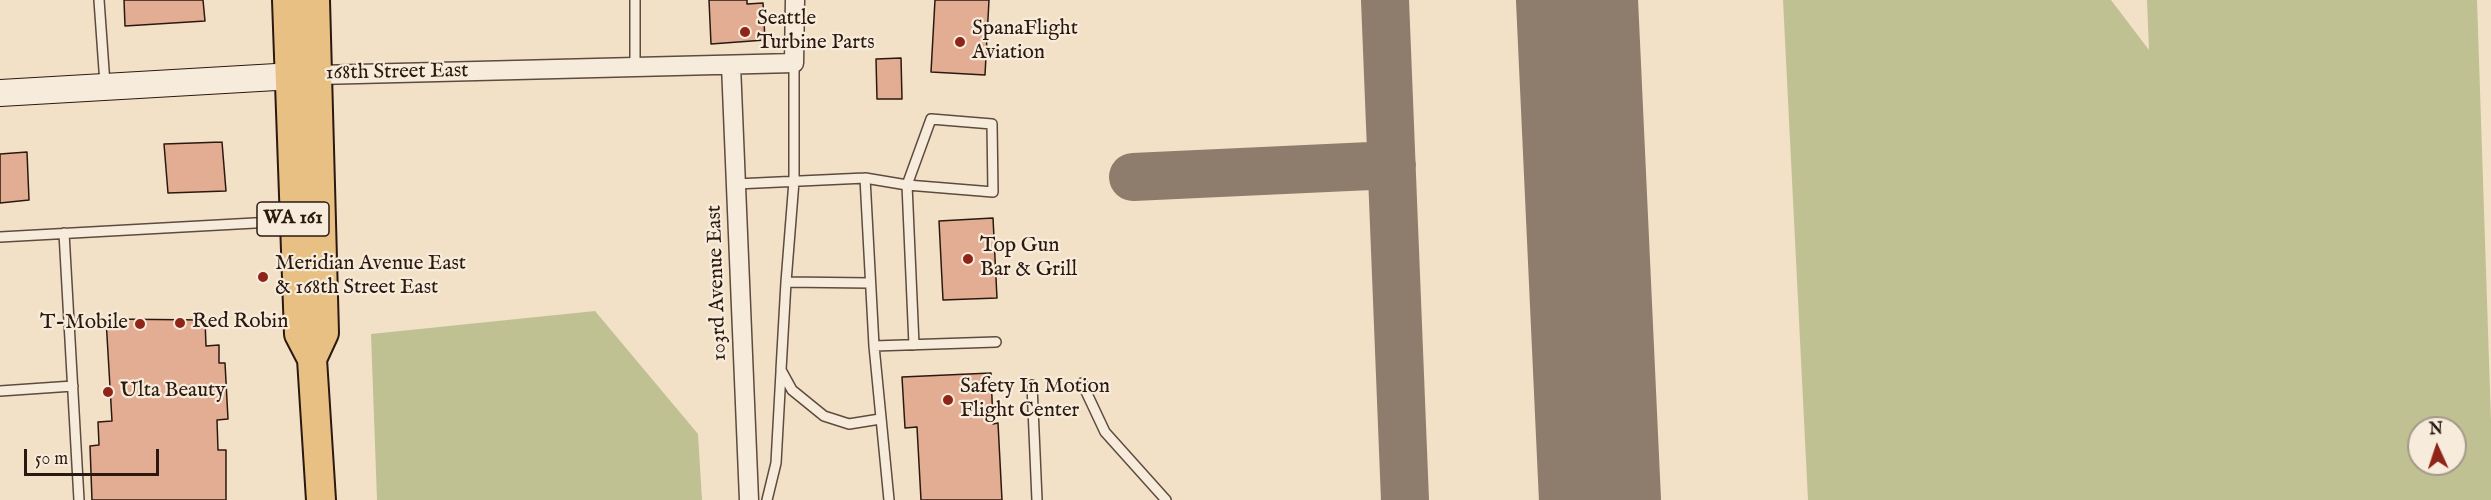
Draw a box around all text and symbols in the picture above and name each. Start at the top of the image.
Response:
place label: Seattle Turbine Parts [757,7,875,57]
place label: SpanaFlight Aviation [972,17,1078,67]
marker: Seattle Turbine Parts [738,25,752,39]
marker: SpanaFlight Aviation [953,35,967,49]
street label: 168th Street East [325,59,469,87]
road number: WA 161 [257,202,329,236]
street label: 103rd Avenue East [703,204,733,362]
place label: Top Gun Bar & Grill [980,234,1077,284]
place label: Meridian Avenue East & 168th Street East [275,252,466,302]
marker: Top Gun Bar & Grill [961,252,975,266]
marker: Meridian Avenue East & 168th Street East [256,270,270,284]
place label: Red Robin [192,310,288,336]
place label: T-Mobile [40,311,128,337]
marker: Red Robin [173,316,187,330]
marker: T-Mobile [133,317,147,331]
place label: Safety In Motion Flight Center [960,375,1110,425]
place label: Ulta Beauty [120,379,226,405]
marker: Ulta Beauty [101,385,115,399]
marker: Safety In Motion Flight Center [941,393,955,407]
north arrow [2407,416,2467,476]
text: N [2429,420,2444,440]
scale bar [27,437,162,475]
text: 50 m [35,448,68,471]

